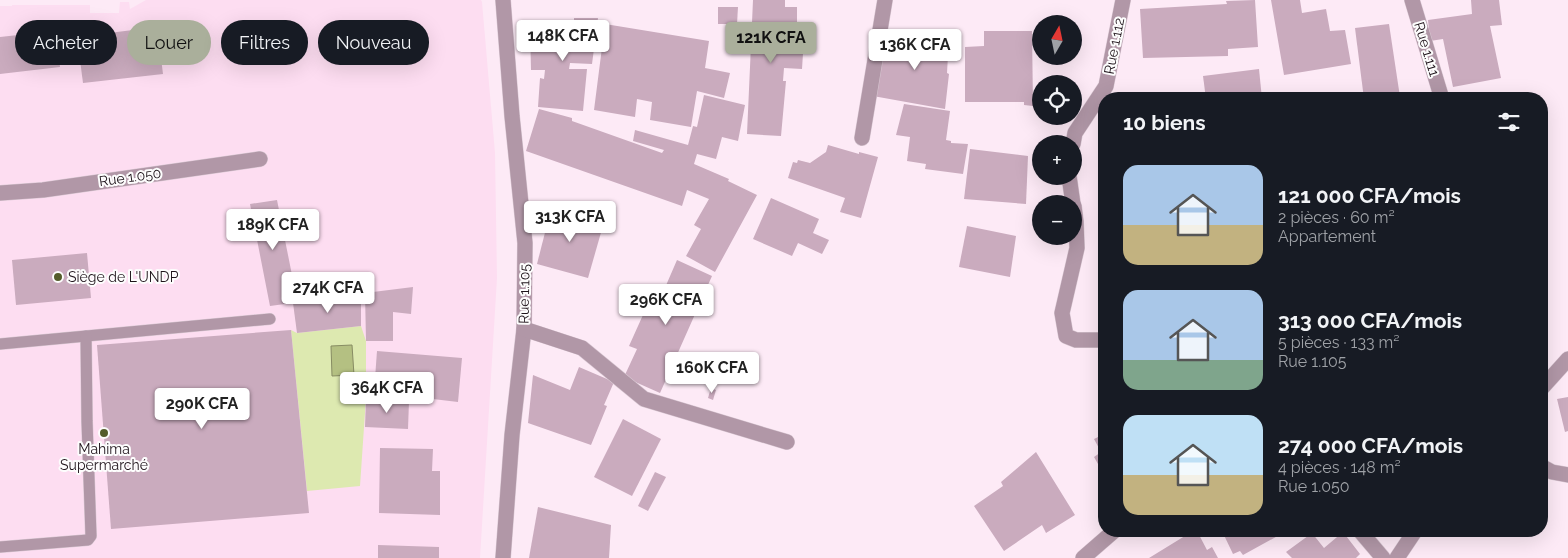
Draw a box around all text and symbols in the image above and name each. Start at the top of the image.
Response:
north arrow [1032,15,1082,65]
map controls [1032,15,1082,245]
street label: Rue 1.112 [1101,16,1127,76]
chip: Acheter [15,20,117,65]
chip: Louer [127,20,211,65]
chip: Filtres [221,20,308,65]
chip: Nouveau [318,20,429,65]
pin: 148K CFA [511,20,615,62]
street label: Rue 1.111 [1411,20,1443,78]
pin: 121K CFA [719,22,823,64]
text: 148K CFA [527,26,599,45]
text: 121K CFA [736,28,806,47]
pin: 136K CFA [863,28,967,71]
text: 136K CFA [880,35,951,54]
button: locate [1032,75,1082,125]
icon: filters [1495,108,1523,136]
text: 10 biens [1123,110,1206,135]
button: + [1032,135,1082,185]
street label: Rue 1.050 [98,165,162,189]
text: 121 000 CFA/mois [1278,183,1461,208]
icon: home [1163,185,1223,245]
button: − [1032,195,1082,245]
pin: 313K CFA [518,200,622,243]
text: 313K CFA [535,207,605,226]
pin: 189K CFA [221,208,325,251]
text: 2 pièces · 60 m² [1278,208,1395,227]
text: 189K CFA [237,215,309,234]
text: Appartement [1278,227,1376,246]
street label: Rue 1.105 [515,264,533,324]
place label: Siège de L'UNDP [68,269,179,285]
marker: Siège de L'UNDP [52,271,64,283]
pin: 274K CFA [276,272,380,314]
text: 274K CFA [293,278,363,297]
pin: 296K CFA [614,284,718,326]
text: 296K CFA [630,290,702,309]
text: 313 000 CFA/mois [1278,308,1462,333]
icon: home [1163,310,1223,370]
text: 5 pièces · 133 m² [1278,333,1400,352]
pin: 160K CFA [660,352,764,394]
text: Rue 1.105 [1278,352,1347,371]
text: 160K CFA [676,358,748,377]
pin: 364K CFA [335,372,439,414]
text: 364K CFA [351,378,423,397]
pin: 290K CFA [150,388,254,430]
text: 290K CFA [166,394,238,413]
marker: Mahima Supermarché [98,427,110,439]
text: 274 000 CFA/mois [1278,433,1463,458]
icon: home [1163,435,1223,495]
place label: Mahima Supermarché [60,441,148,473]
text: 4 pièces · 148 m² [1278,458,1401,477]
text: Rue 1.050 [1278,477,1349,496]

